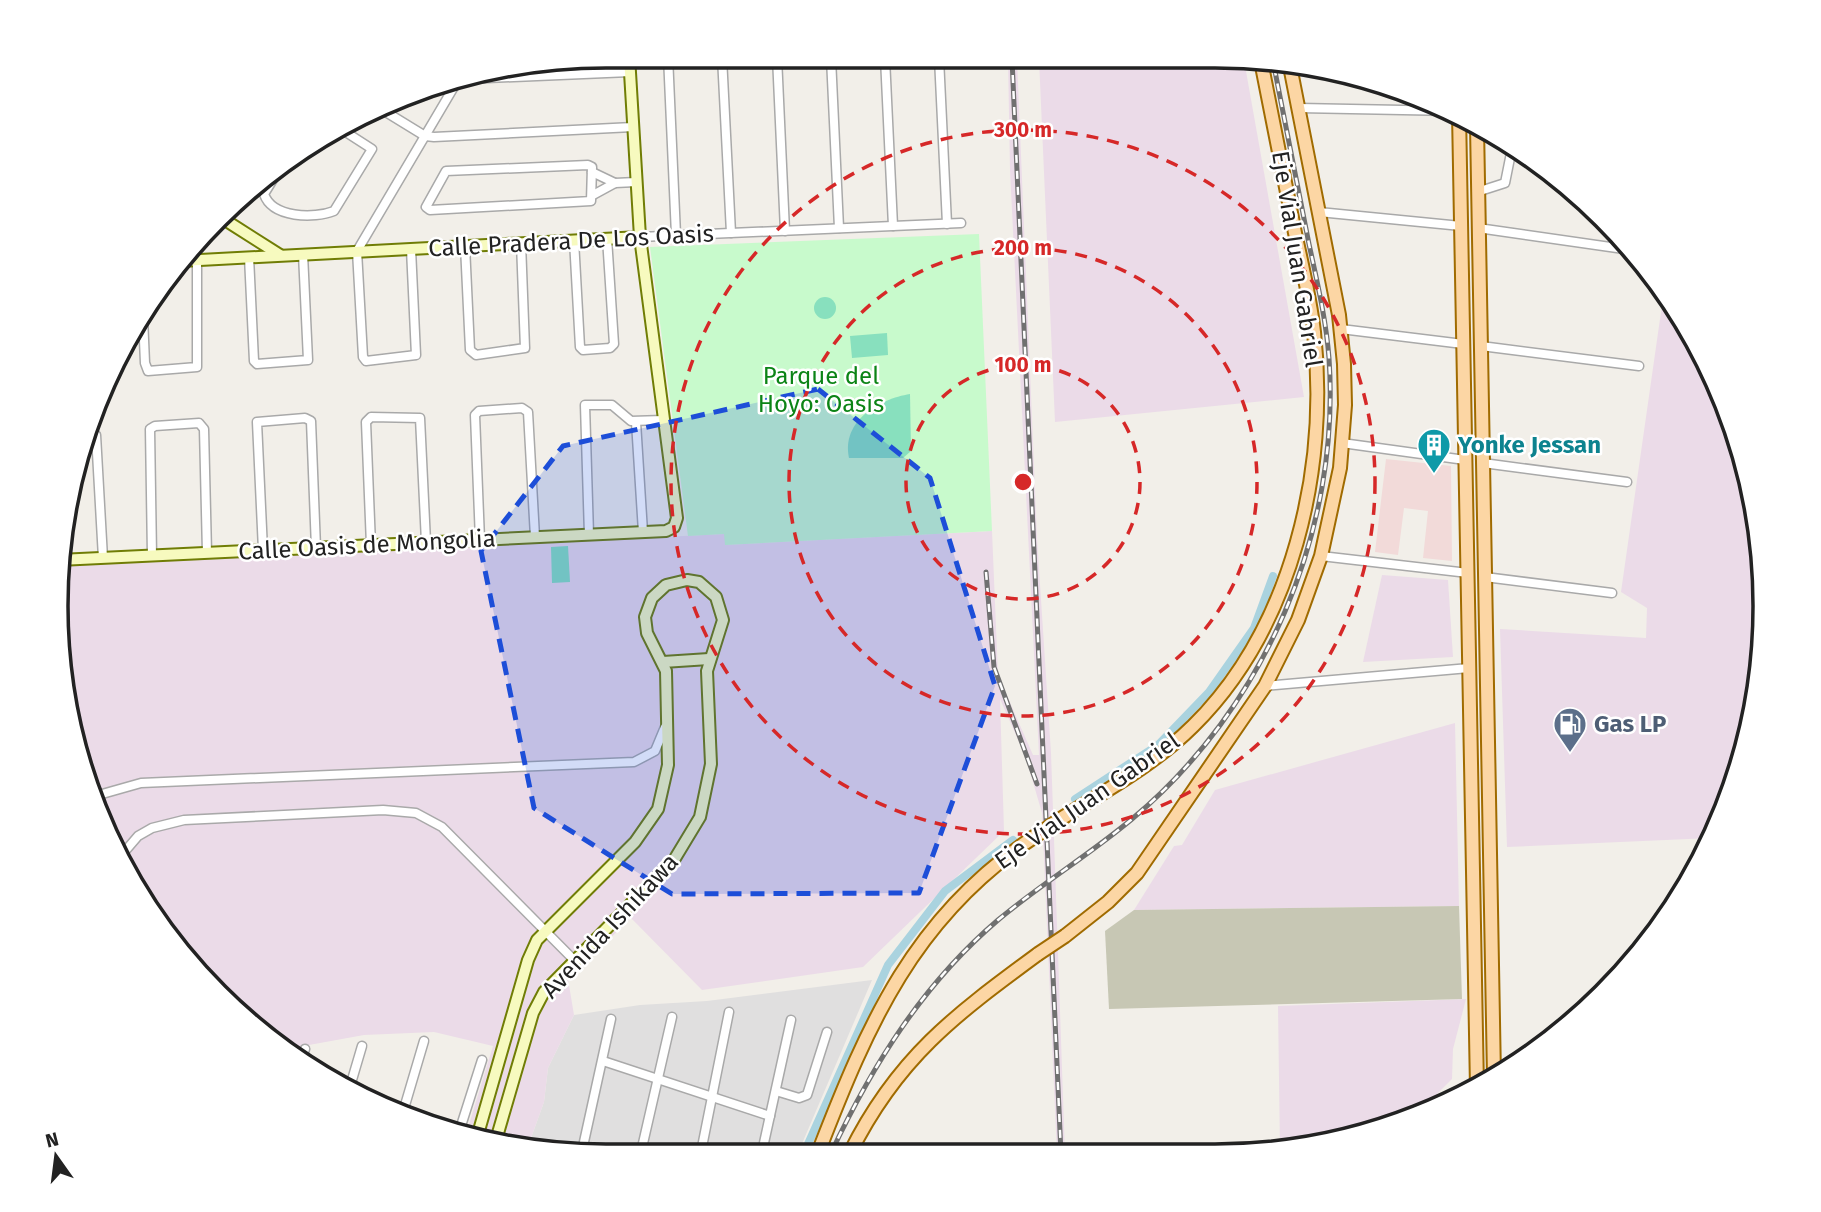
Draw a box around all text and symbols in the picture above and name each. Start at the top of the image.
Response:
text: 300 m [993,117,1052,143]
street label: Eje Vial Juan Gabriel [1266,149,1328,369]
street label: Calle Pradera De Los Oasis [428,220,714,262]
text: 200 m [994,235,1052,261]
text: 100 m [994,352,1052,378]
park label: Parque del Hoyo: Oasis [758,362,884,418]
building icon: Yonke Jessan [1415,426,1453,475]
place label: Yonke Jessan [1457,431,1601,459]
centre of rings [1011,470,1035,494]
street label: Calle Oasis de Mongolia [238,524,496,566]
fuel station icon: Gas LP [1551,705,1589,754]
place label: Gas LP [1594,710,1666,738]
street label: Eje Vial Juan Gabriel [989,727,1185,875]
street label: Avenida Ishikawa [536,848,684,1004]
north arrow [21,1121,91,1191]
text: N [43,1127,61,1153]

